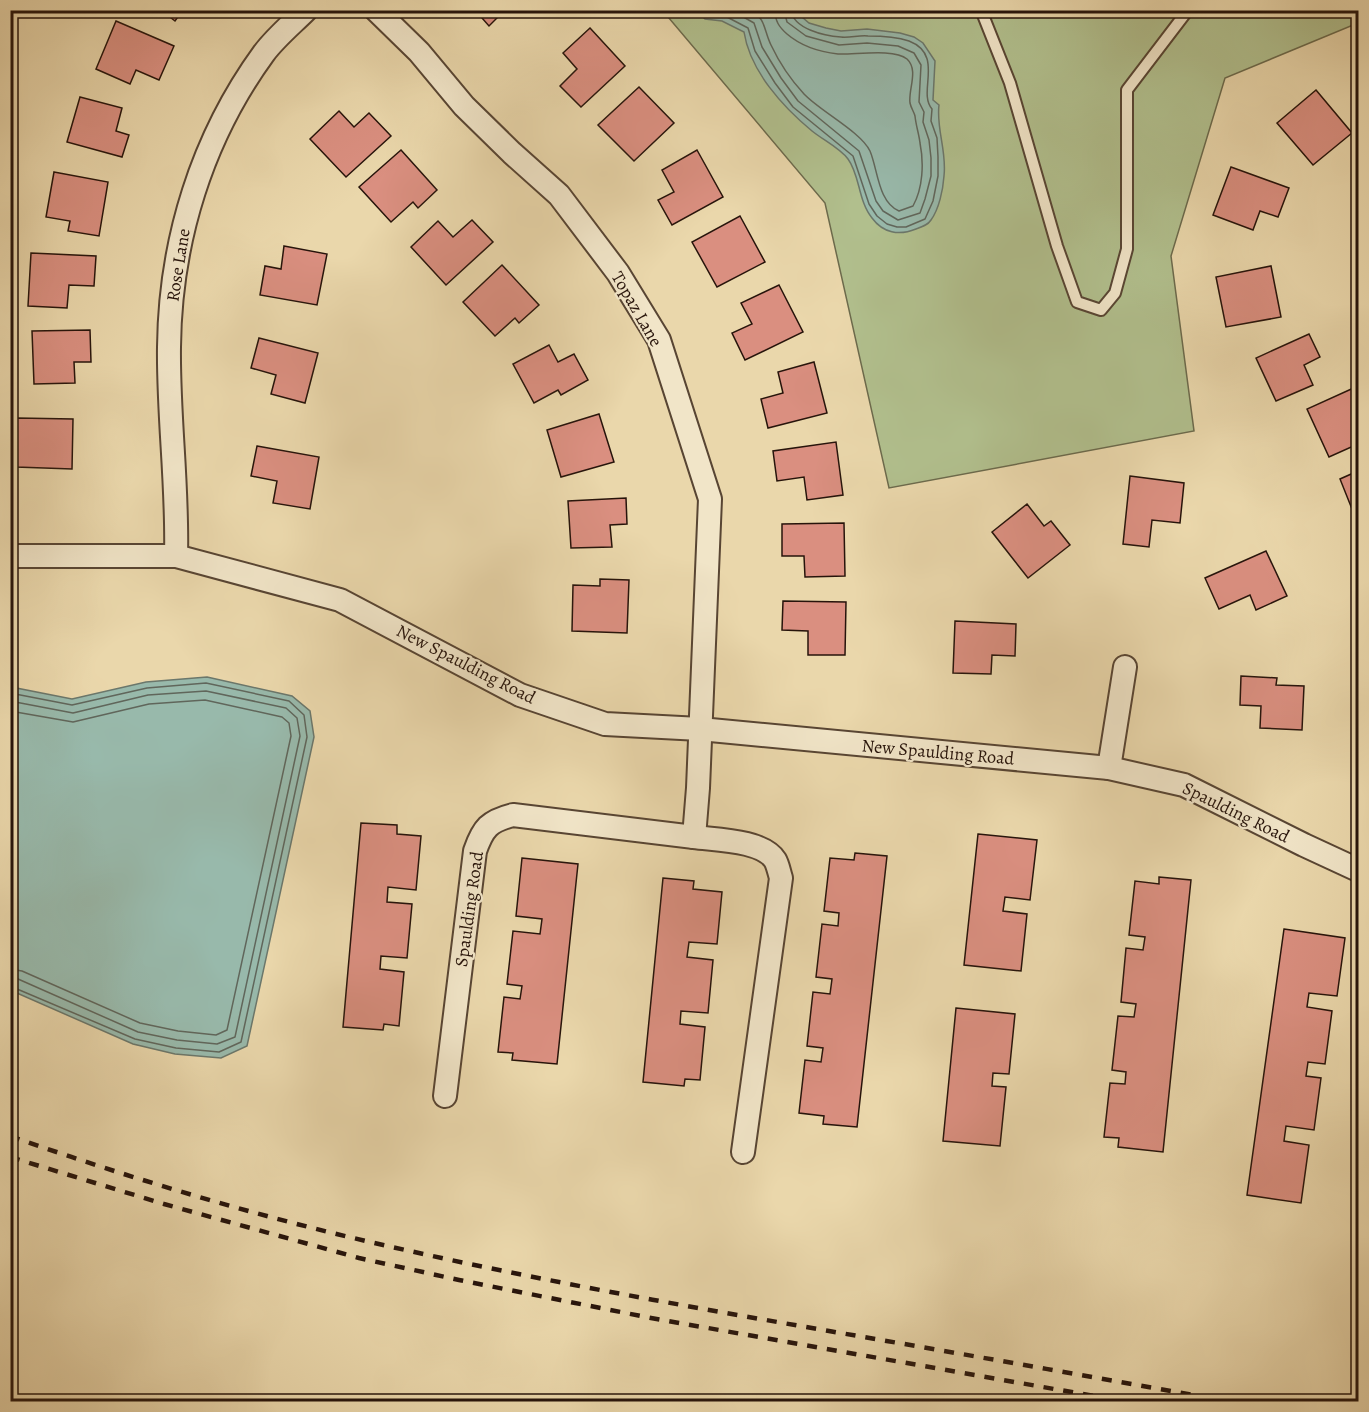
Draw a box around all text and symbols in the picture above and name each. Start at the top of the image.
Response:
street label: Rose Lane [160,227,196,303]
street label: Topaz Lane [606,267,668,351]
street label: New Spaulding Road [392,619,540,710]
street label: New Spaulding Road [861,733,1016,771]
street label: Spaulding Road [1179,776,1294,848]
street label: Spaulding Road [449,849,489,968]

